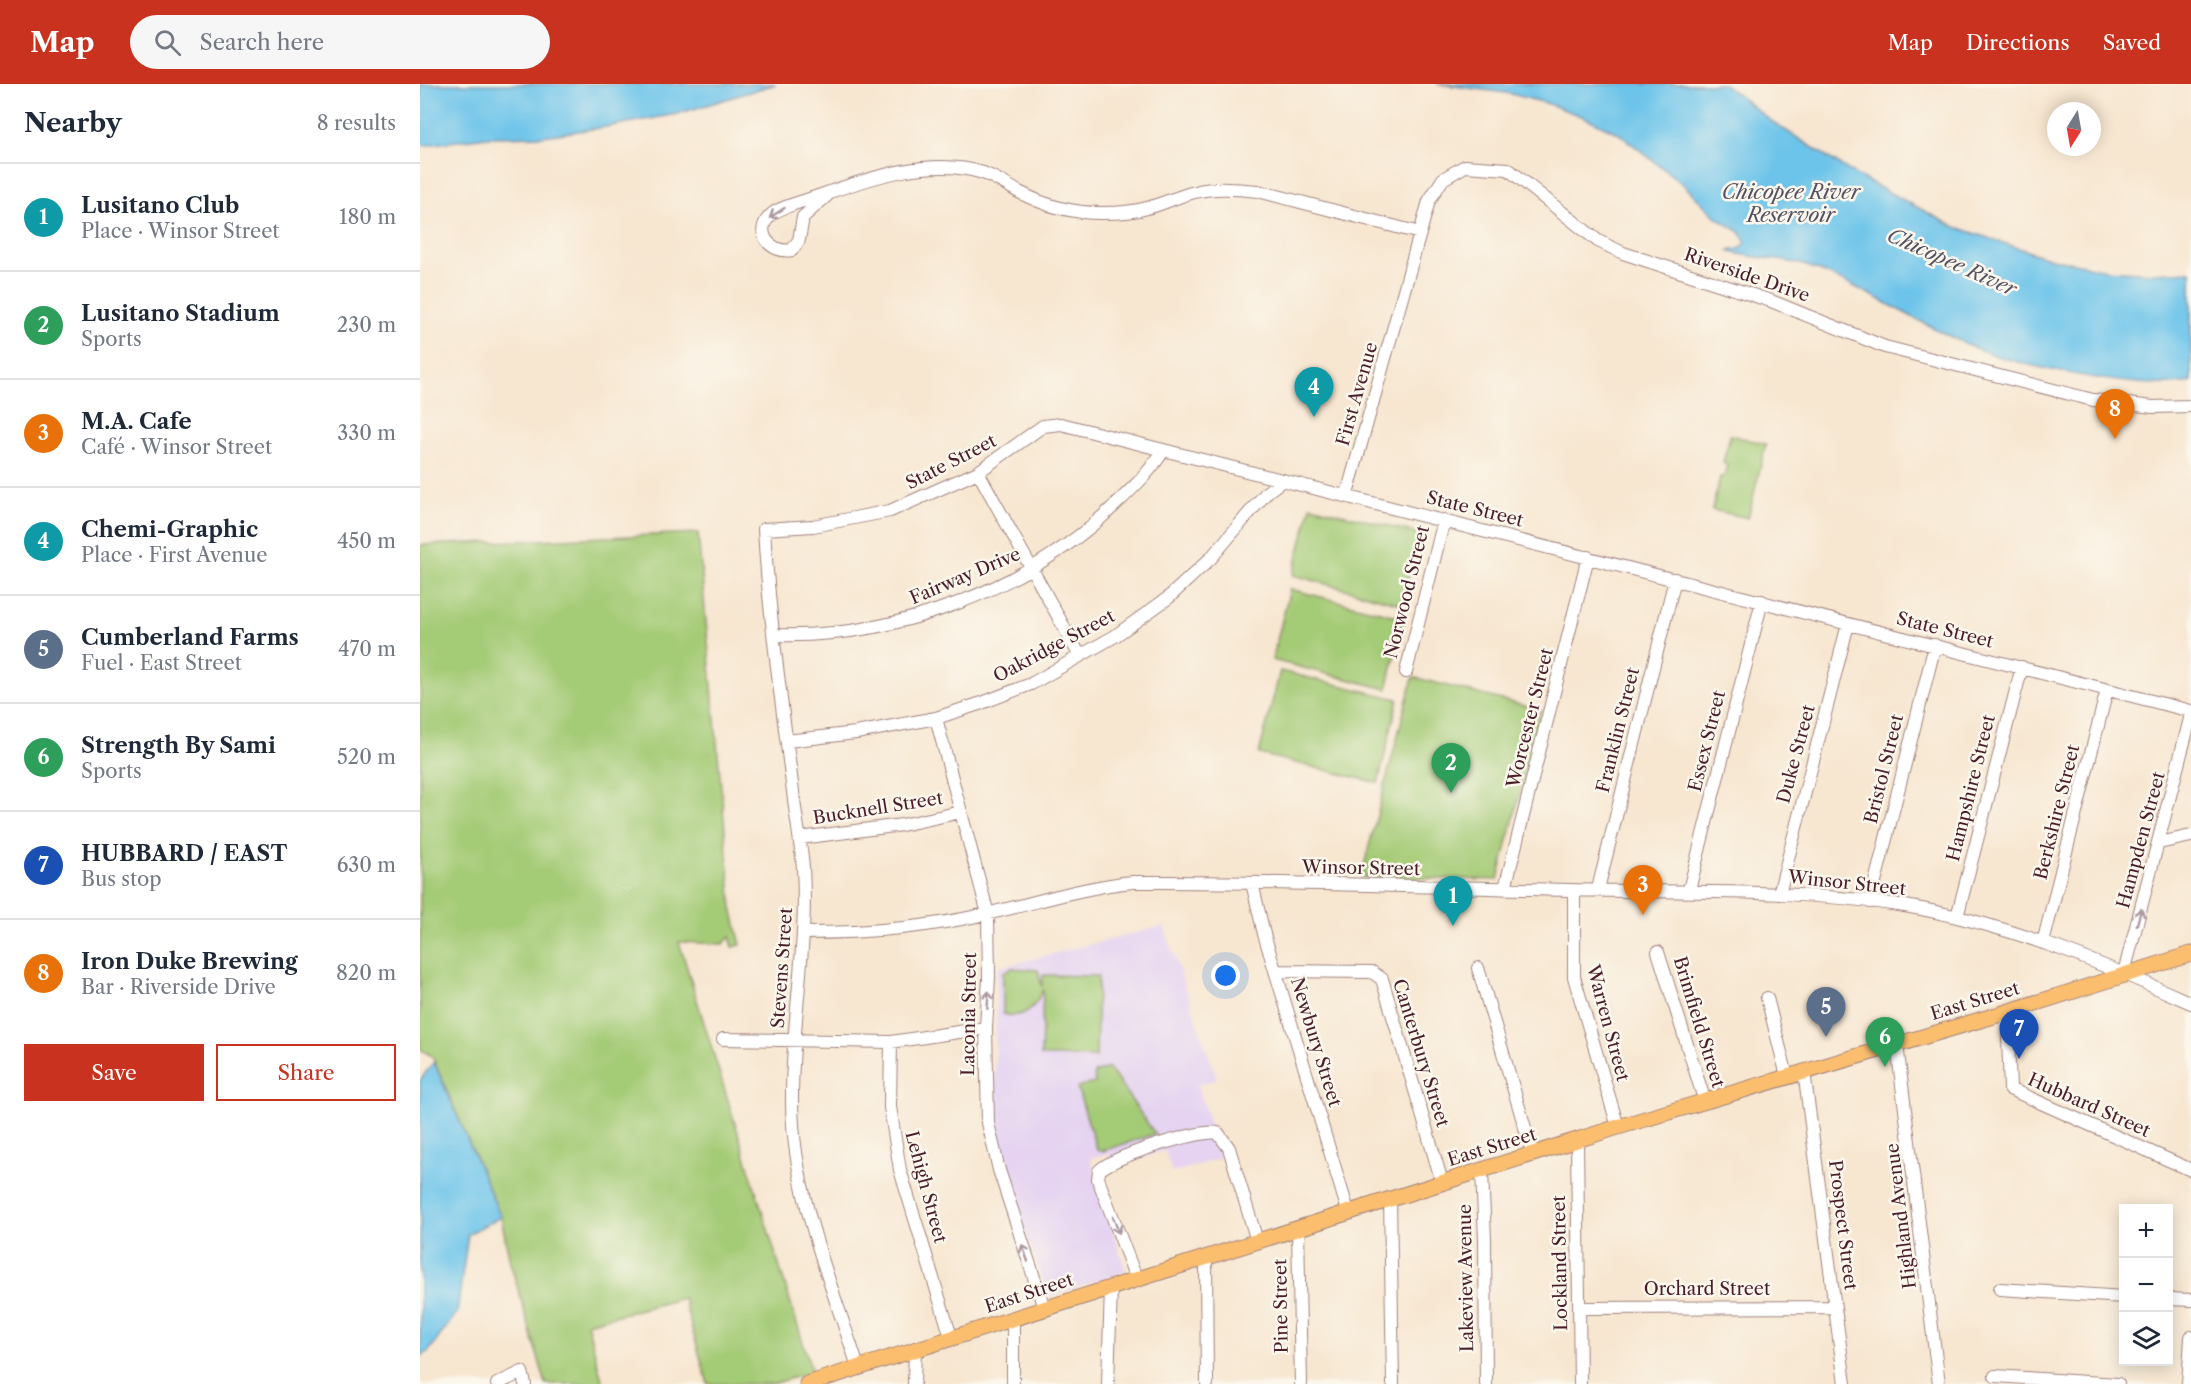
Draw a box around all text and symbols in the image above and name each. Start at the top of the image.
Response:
search box [130,15,550,69]
text: Map [30,25,94,59]
icon: search [151,26,184,59]
text: Search here [199,29,324,56]
text: Map [1888,30,1933,55]
text: Directions [1966,30,2070,55]
text: Saved [2103,30,2161,55]
north arrow [2047,102,2101,156]
text: Nearby [24,107,122,139]
text: 8 results [317,111,396,135]
water label: Chicopee River Reservoir [1722,180,1862,227]
text: Lusitano Club [81,192,239,219]
text: 1 [39,205,48,229]
text: 180 m [339,205,396,229]
one-way arrow [768,207,785,220]
text: Place · Winsor Street [81,219,279,243]
water label: Chicopee River [1884,223,2022,302]
street label: Riverside Drive [1681,243,1813,307]
text: Lusitano Stadium [81,300,280,327]
text: 2 [38,313,49,337]
text: 230 m [337,313,396,337]
text: Sports [81,327,142,351]
street label: First Avenue [1332,340,1382,448]
pin: 4 [1294,368,1334,417]
pin: 8 [2096,390,2134,439]
text: M.A. Cafe [81,408,192,435]
text: 3 [38,421,49,445]
text: 330 m [337,421,396,445]
street label: State Street [902,429,1001,494]
text: Café · Winsor Street [81,435,272,459]
street label: State Street [1424,486,1526,532]
text: Chemi-Graphic [81,516,258,543]
street label: Norwood Street [1380,523,1434,661]
text: 4 [38,529,49,553]
text: 450 m [337,529,396,553]
text: Place · First Avenue [81,543,267,567]
street label: Fairway Drive [906,543,1024,609]
street label: Oakridge Street [990,604,1119,687]
street label: State Street [1894,607,1996,653]
text: Cumberland Farms [81,624,299,651]
text: 5 [38,637,49,661]
text: 470 m [338,637,396,661]
street label: Worcester Street [1502,645,1558,791]
text: Fuel · East Street [81,651,242,675]
street label: Franklin Street [1592,665,1644,795]
street label: Essex Street [1684,688,1730,794]
street label: Duke Street [1772,702,1820,806]
street label: Bristol Street [1860,711,1908,826]
street label: Hampshire Street [1942,712,2000,864]
text: Strength By Sami [81,732,276,759]
street label: Berkshire Street [2030,742,2085,882]
pin: 2 [1432,744,1470,793]
text: 6 [38,745,49,769]
text: 520 m [337,745,396,769]
text: Sports [81,759,142,783]
street label: Hampden Street [2112,769,2170,911]
street label: Bucknell Street [811,787,945,829]
text: HUBBARD / EAST [81,840,287,867]
text: 7 [38,853,49,877]
text: 630 m [337,853,396,877]
street label: Winsor Street [1301,856,1421,880]
pin: 3 [1624,866,1662,915]
street label: Winsor Street [1786,866,1908,900]
text: Bus stop [81,867,162,891]
pin: 1 [1434,876,1472,926]
street label: Stevens Street [767,906,797,1029]
one-way arrow [2134,908,2145,927]
text: Iron Duke Brewing [81,948,298,975]
street label: Laconia Street [957,951,981,1076]
street label: Brimfield Street [1669,954,1730,1091]
text: 8 [37,961,50,985]
text: 820 m [336,961,396,985]
your location [1211,961,1240,990]
street label: Warren Street [1582,961,1634,1084]
text: Bar · Riverside Drive [81,975,276,999]
street label: Newbury Street [1286,975,1346,1110]
street label: Canterbury Street [1388,976,1454,1130]
street label: East Street [1928,977,2023,1025]
pin: 5 [1806,988,1846,1037]
one-way arrow [982,991,993,1011]
pin: 7 [2000,1010,2038,1059]
pin: 6 [1866,1018,1904,1067]
button: Save [24,1044,204,1101]
button: Share [216,1044,396,1101]
street label: Hubbard Street [2024,1068,2154,1142]
street label: East Street [1445,1123,1540,1171]
street label: Lehigh Street [900,1129,952,1246]
street label: Highland Avenue [1881,1142,1921,1290]
street label: Prospect Street [1824,1159,1862,1292]
street label: Lockland Street [1548,1194,1572,1331]
street label: Lakeview Avenue [1454,1204,1478,1352]
map controls [2119,1204,2173,1366]
button: + [2119,1204,2173,1258]
one-way arrow [1111,1215,1122,1233]
one-way arrow [1019,1244,1030,1263]
street label: Pine Street [1269,1258,1293,1353]
button: − [2119,1258,2173,1312]
street label: East Street [982,1268,1077,1318]
street label: Orchard Street [1644,1278,1771,1300]
button: layers [2119,1312,2173,1366]

